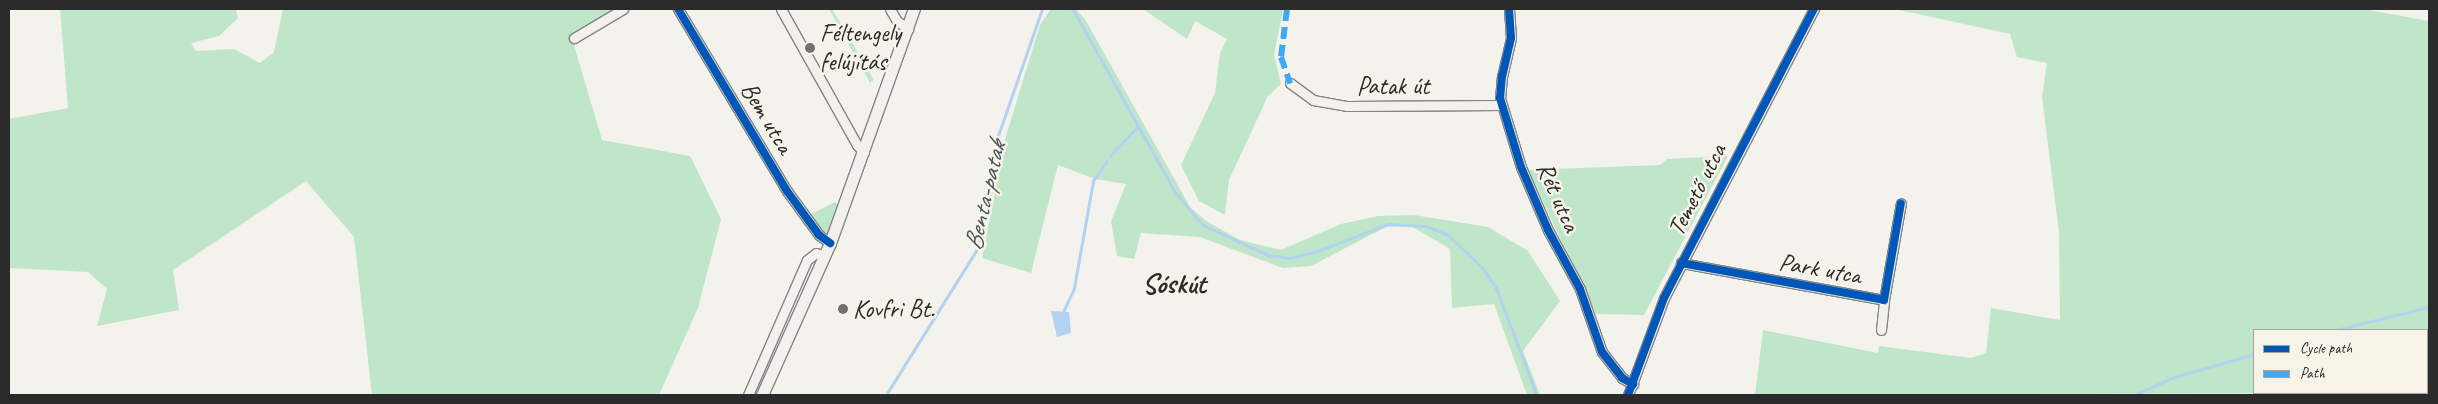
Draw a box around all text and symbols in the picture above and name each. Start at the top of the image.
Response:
place label: Féltengely felújítás [820,19,901,78]
marker: Féltengely felújítás [804,42,816,54]
street label: Patak út [1357,71,1429,101]
street label: Bem utca [734,77,800,159]
water label: Benta-patak [957,138,1013,254]
street label: Temető utca [1661,139,1733,241]
street label: Rét utca [1530,158,1586,236]
street label: Park utca [1777,247,1863,291]
district label: Sóskút [1142,267,1206,301]
place label: Kovfri Bt. [853,294,935,324]
marker: Kovfri Bt. [837,303,849,315]
legend [2253,329,2428,394]
text: Cycle path [2300,339,2352,358]
text: Path [2300,364,2325,383]

